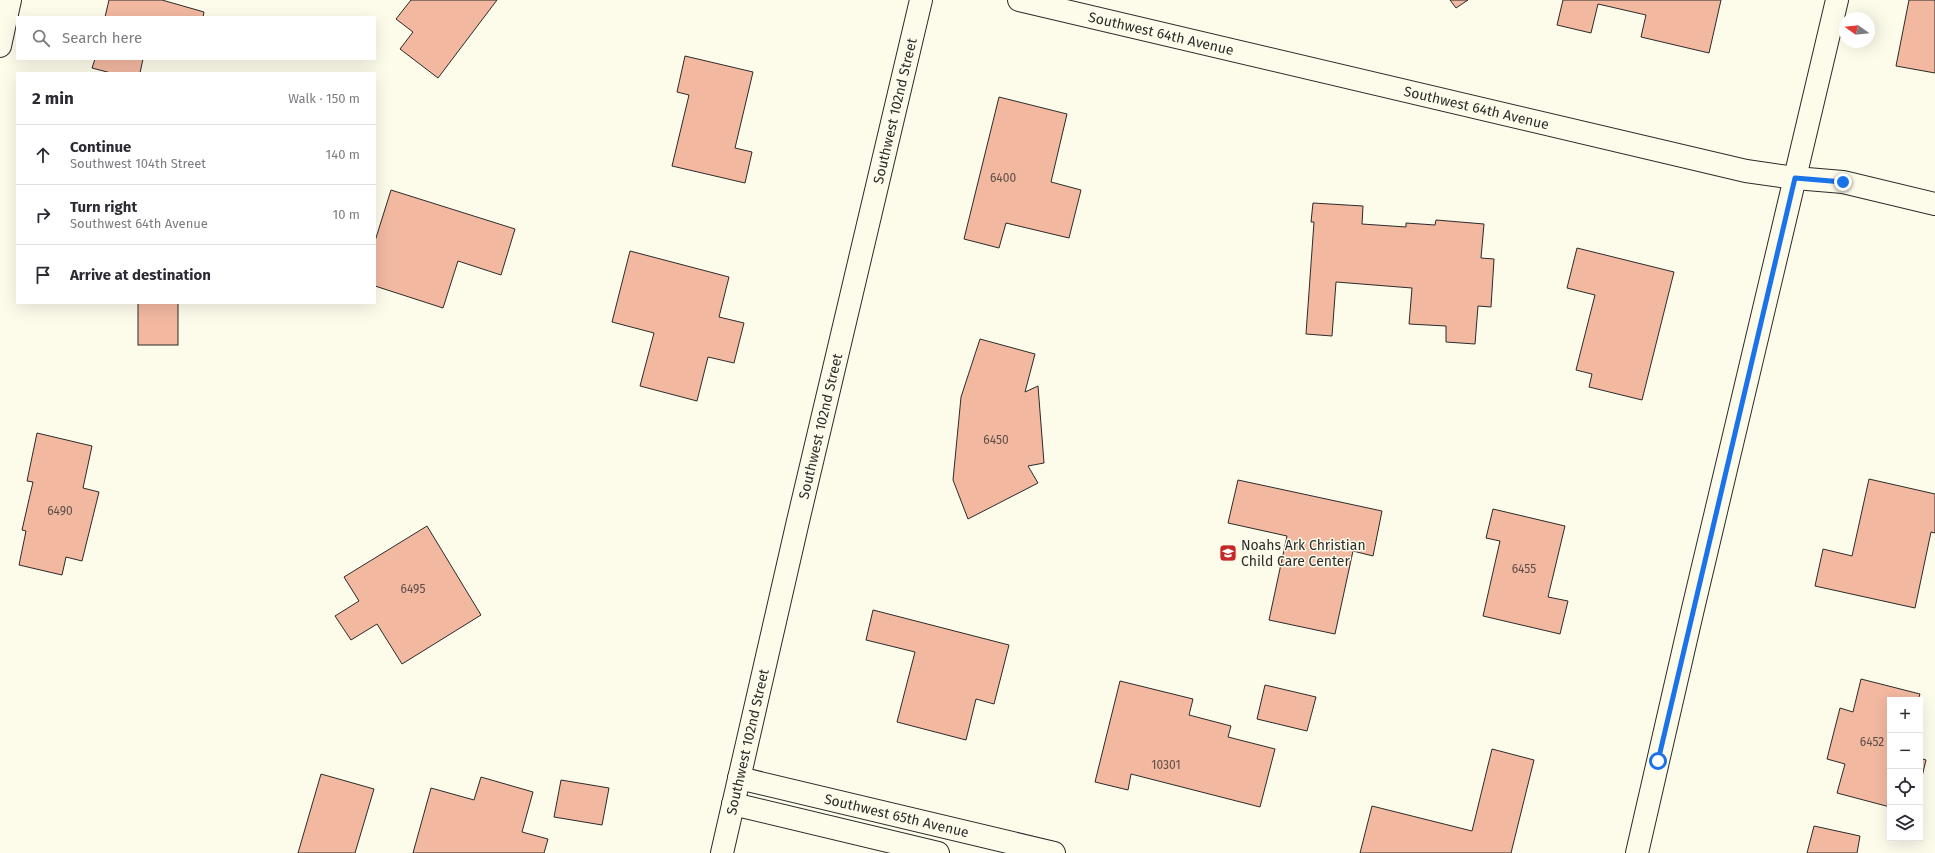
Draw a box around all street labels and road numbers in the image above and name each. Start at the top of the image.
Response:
street label: Southwest 64th Avenue [1087,8,1235,59]
street label: Southwest 102nd Street [869,35,920,185]
street label: Southwest 64th Avenue [1402,82,1551,133]
street label: Southwest 102nd Street [795,351,846,501]
street label: Southwest 102nd Street [722,666,773,817]
street label: Southwest 65th Avenue [823,790,971,841]

